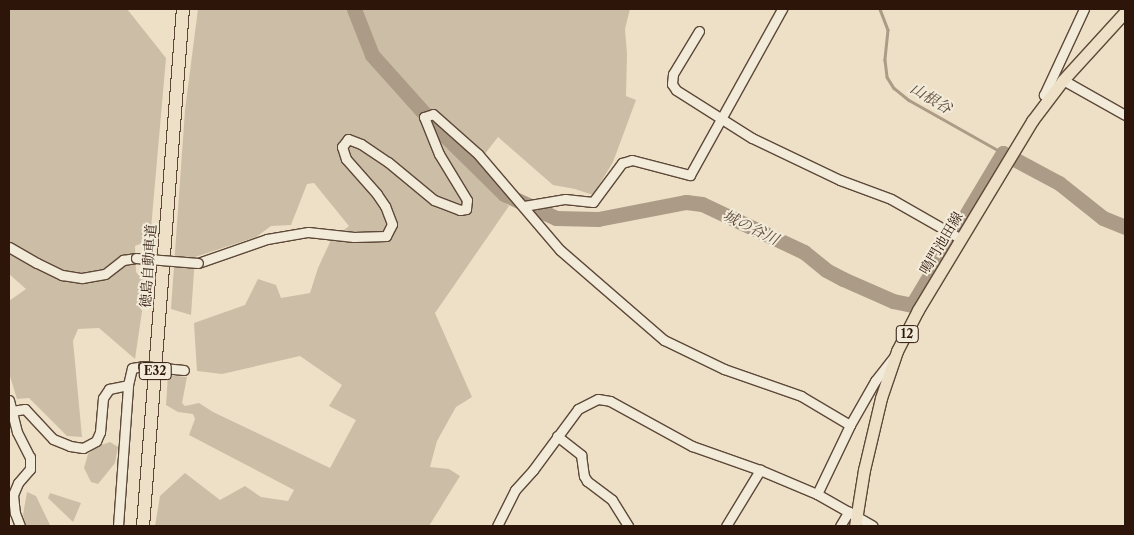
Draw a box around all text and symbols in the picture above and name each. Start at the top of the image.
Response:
water label: 山根谷 [907,79,955,117]
water label: 城の谷川 [720,206,782,248]
street label: 鳴門池田線 [916,209,966,277]
street label: 徳島自動車道 [137,224,159,308]
road number: 12 [896,324,918,344]
road number: E32 [138,362,172,381]

